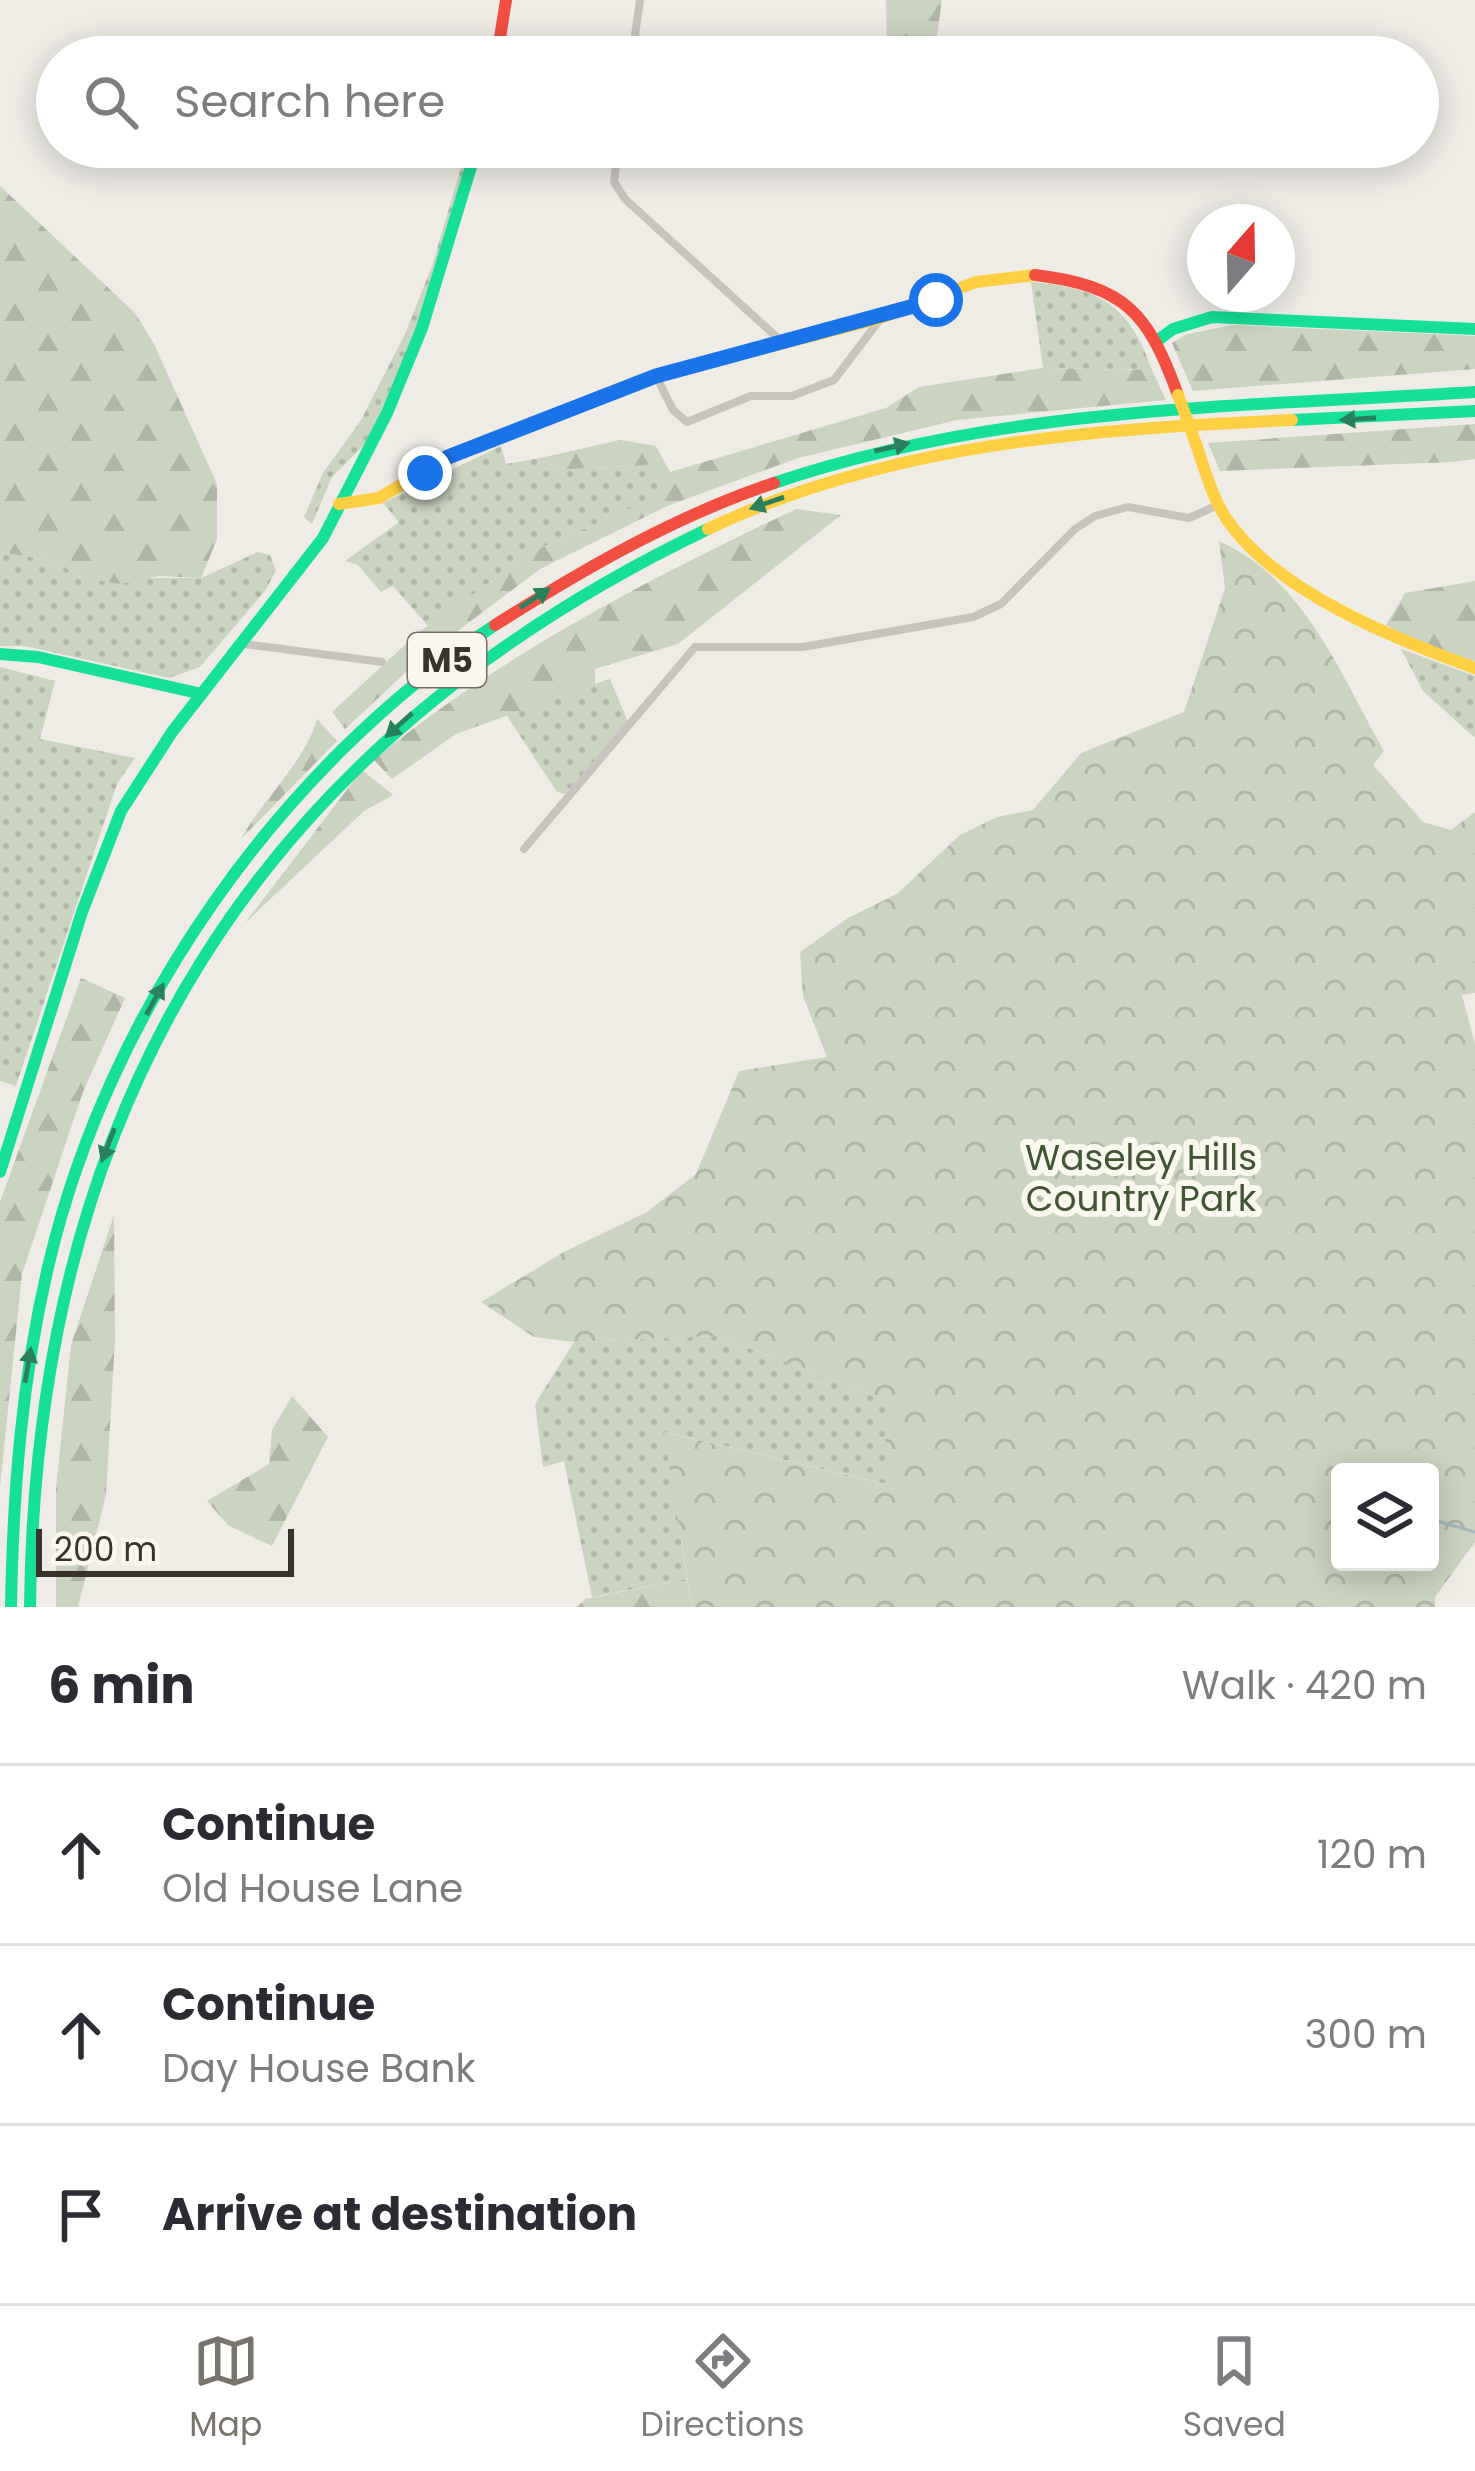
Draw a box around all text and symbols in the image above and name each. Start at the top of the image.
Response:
search box [36,36,1439,168]
icon: search [78,69,144,135]
text: Search here [174,70,445,133]
north arrow [1187,204,1295,312]
route start [909,273,963,327]
one-way arrow [1339,409,1376,428]
one-way arrow [874,437,911,456]
route end [398,446,452,500]
one-way arrow [748,495,785,514]
one-way arrow [518,588,552,609]
road number: M5 [408,633,486,687]
one-way arrow [385,711,414,738]
one-way arrow [144,981,165,1016]
one-way arrow [98,1128,117,1164]
park label: Waseley Hills Country Park [1025,1132,1257,1224]
one-way arrow [18,1346,37,1383]
map controls [1331,1463,1439,1571]
button: layers [1331,1463,1439,1571]
scale bar [36,1523,294,1576]
text: 200 m [54,1526,157,1573]
text: 6 min [48,1649,195,1721]
text: Walk · 420 m [1182,1658,1427,1713]
text: Continue [162,1793,375,1856]
icon: ahead [48,1822,114,1888]
text: 120 m [1317,1827,1427,1882]
text: Old House Lane [162,1861,463,1916]
text: Continue [162,1973,375,2036]
icon: ahead [48,2002,114,2068]
text: 300 m [1304,2007,1427,2062]
text: Day House Bank [162,2041,475,2096]
icon: arrive [48,2182,114,2248]
text: Arrive at destination [162,2183,637,2246]
tab: Map [189,2328,262,2450]
tab: Directions [641,2328,804,2450]
tab: Saved [1183,2328,1286,2450]

